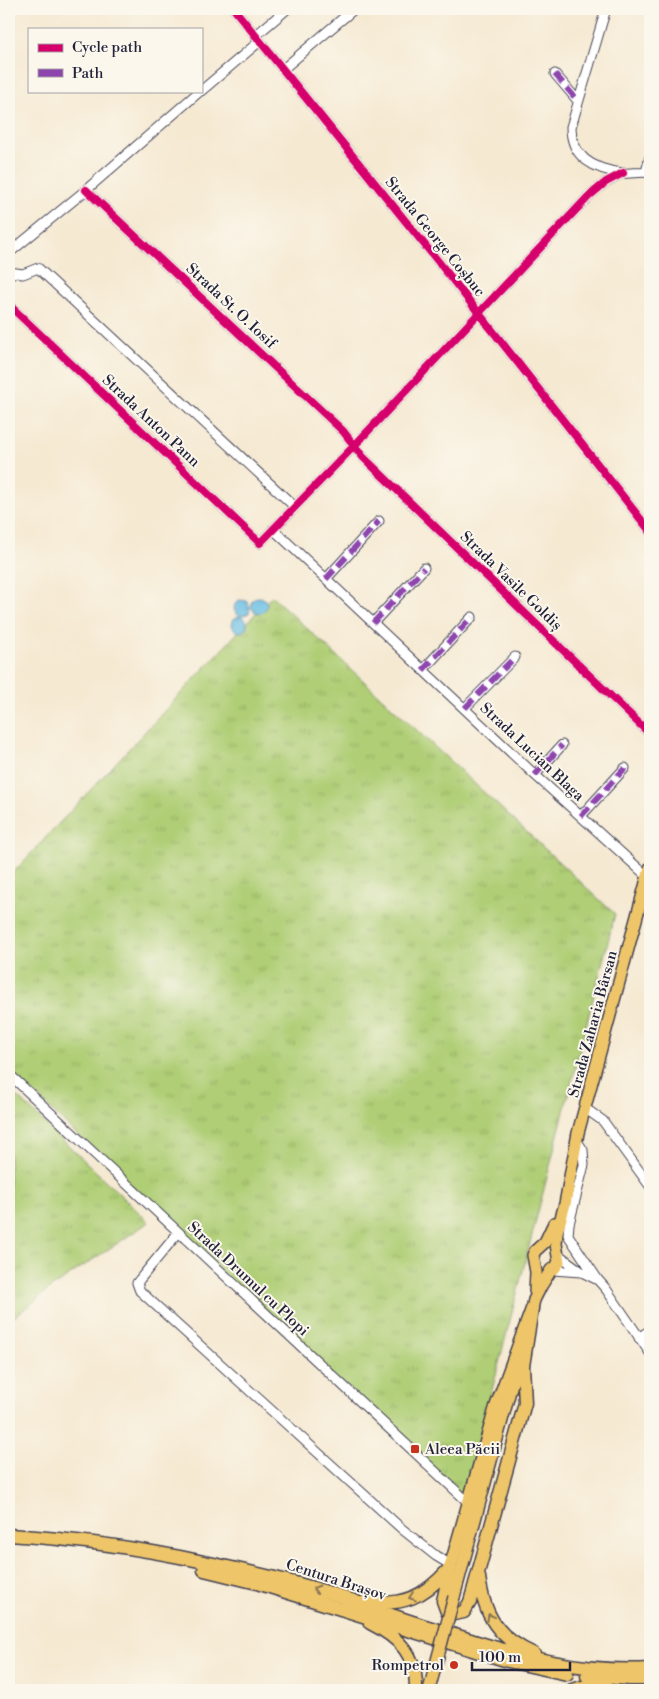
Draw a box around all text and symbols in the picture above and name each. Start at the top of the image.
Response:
legend [28,28,202,92]
text: Cycle path [72,38,142,57]
text: Path [72,64,104,83]
street label: Strada George Coșbuc [381,173,489,301]
street label: Strada St. O. Iosif [182,259,281,353]
street label: Strada Anton Pann [98,371,204,471]
street label: Strada Vasile Goldiș [456,527,566,635]
street label: Strada Lucian Blaga [476,699,588,805]
street label: Strada Zaharia Bârsan [564,948,622,1099]
street label: Strada Drumul cu Plopi [183,1218,313,1340]
place label: Aleea Păcii [424,1440,500,1459]
marker: Aleea Păcii [409,1443,421,1455]
street label: Centura Brașov [283,1555,389,1605]
one-way arrow [312,1584,321,1594]
one-way arrow [408,1592,417,1602]
one-way arrow [486,1613,496,1622]
scale bar [472,1639,569,1671]
text: 100 m [479,1648,521,1667]
place label: Rompetrol [372,1656,445,1675]
marker: Rompetrol [448,1659,460,1671]

